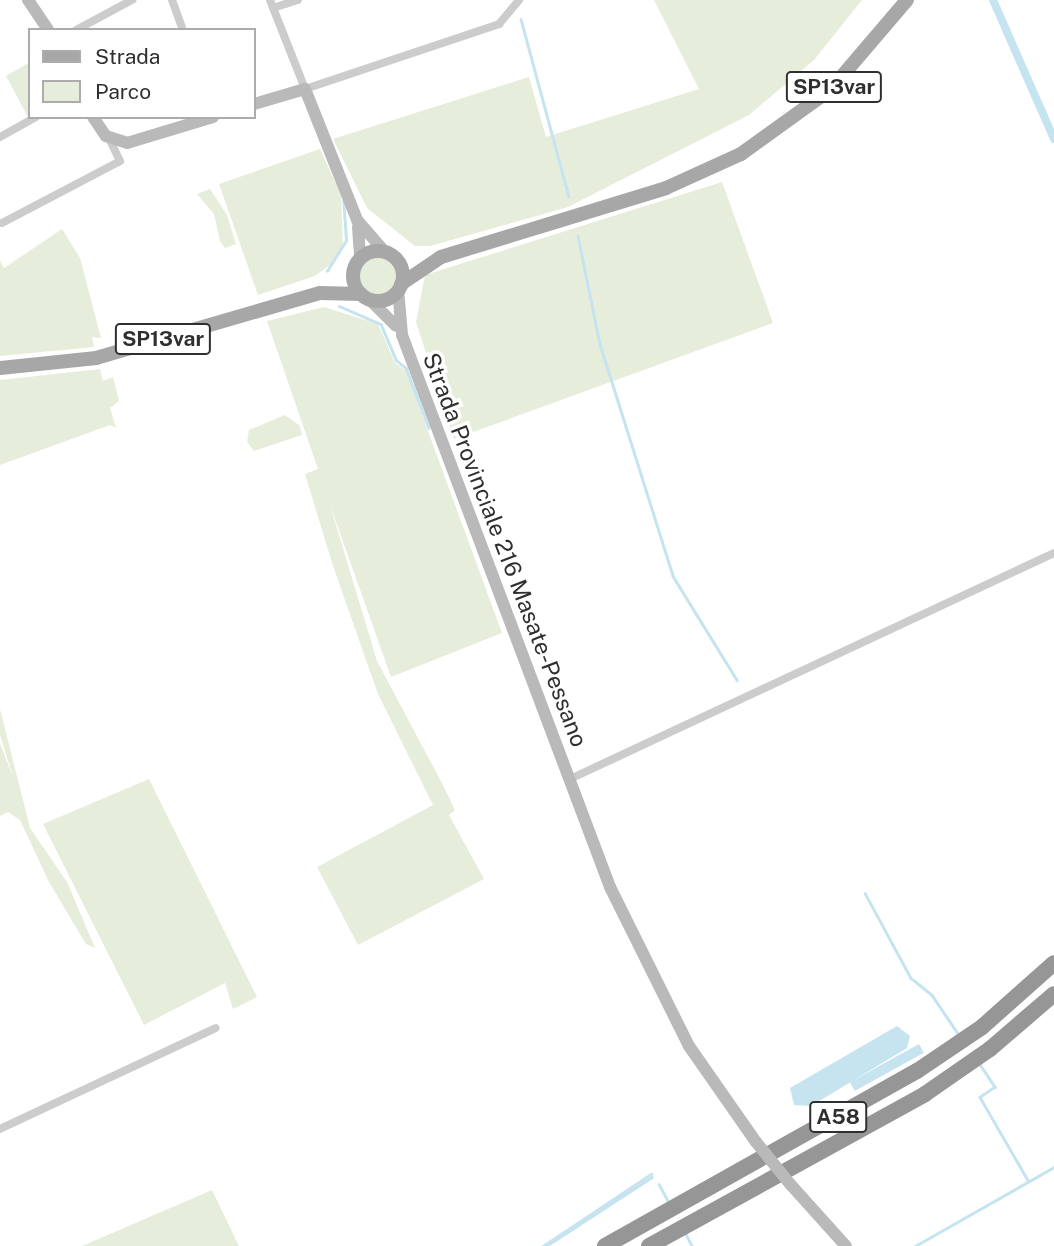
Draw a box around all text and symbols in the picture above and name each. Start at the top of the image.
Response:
legend [28,28,256,119]
text: Strada [95,44,160,69]
road number: SP13var [785,70,883,104]
text: Parco [95,79,151,104]
road number: SP13var [114,322,212,356]
street label: Strada Provinciale 216 Masate-Pessano [417,349,593,751]
road number: A58 [808,1100,868,1134]

